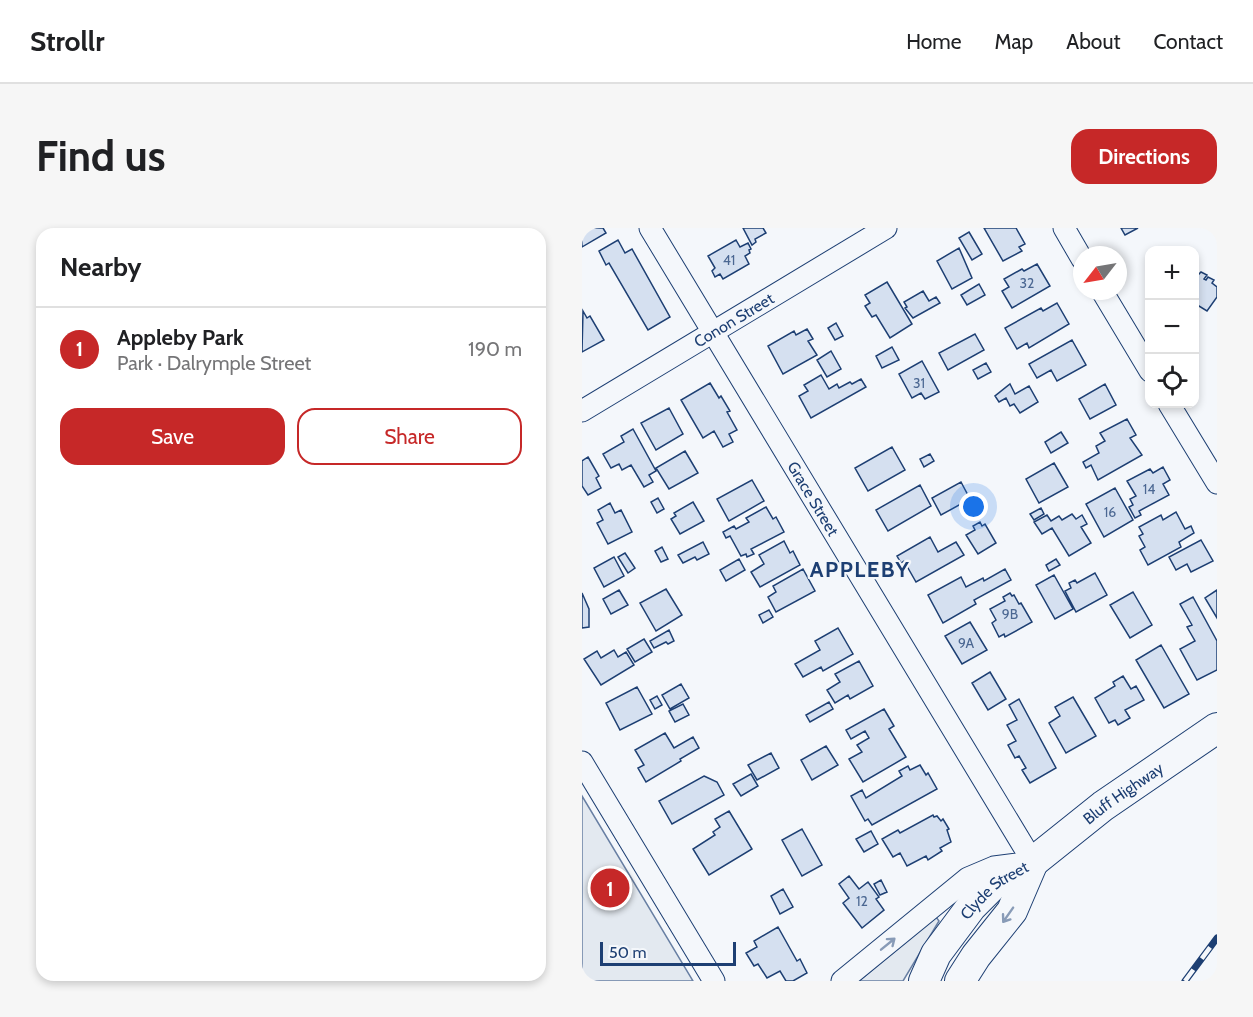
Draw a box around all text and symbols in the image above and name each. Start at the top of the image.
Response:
text: Strollr [30,24,104,58]
text: Home [906,29,962,54]
text: Map [995,29,1033,54]
text: About [1066,29,1120,54]
text: Contact [1153,29,1223,54]
button: Directions [1071,129,1217,184]
text: Find us [36,130,165,182]
north arrow [1073,246,1127,300]
map controls [1145,246,1199,408]
button: + [1145,246,1199,300]
text: Nearby [60,251,141,283]
house number: 41 [723,251,735,269]
house number: 32 [1020,274,1034,292]
street label: Conon Street [690,288,778,351]
button: − [1145,300,1199,354]
text: Appleby Park [117,324,244,351]
text: 1 [76,337,83,361]
text: 190 m [468,337,522,361]
text: Park · Dalrymple Street [117,351,311,375]
button: locate [1145,354,1199,408]
house number: 31 [913,374,925,392]
button: Save [60,408,285,465]
button: Share [297,408,522,465]
street label: Grace Street [783,458,843,540]
house number: 14 [1143,480,1155,498]
your location [959,492,988,521]
house number: 16 [1104,503,1116,521]
district label: APPLEBY [810,556,910,583]
house number: 9B [1002,605,1018,623]
house number: 9A [958,634,974,652]
street label: Bluff Highway [1079,759,1167,828]
street label: Clyde Street [956,857,1032,923]
pin: 1 [591,866,630,910]
house number: 12 [856,892,868,910]
one-way arrow [1002,906,1014,923]
one-way arrow [879,937,895,950]
scale bar [600,939,736,966]
text: 50 m [609,943,646,962]

